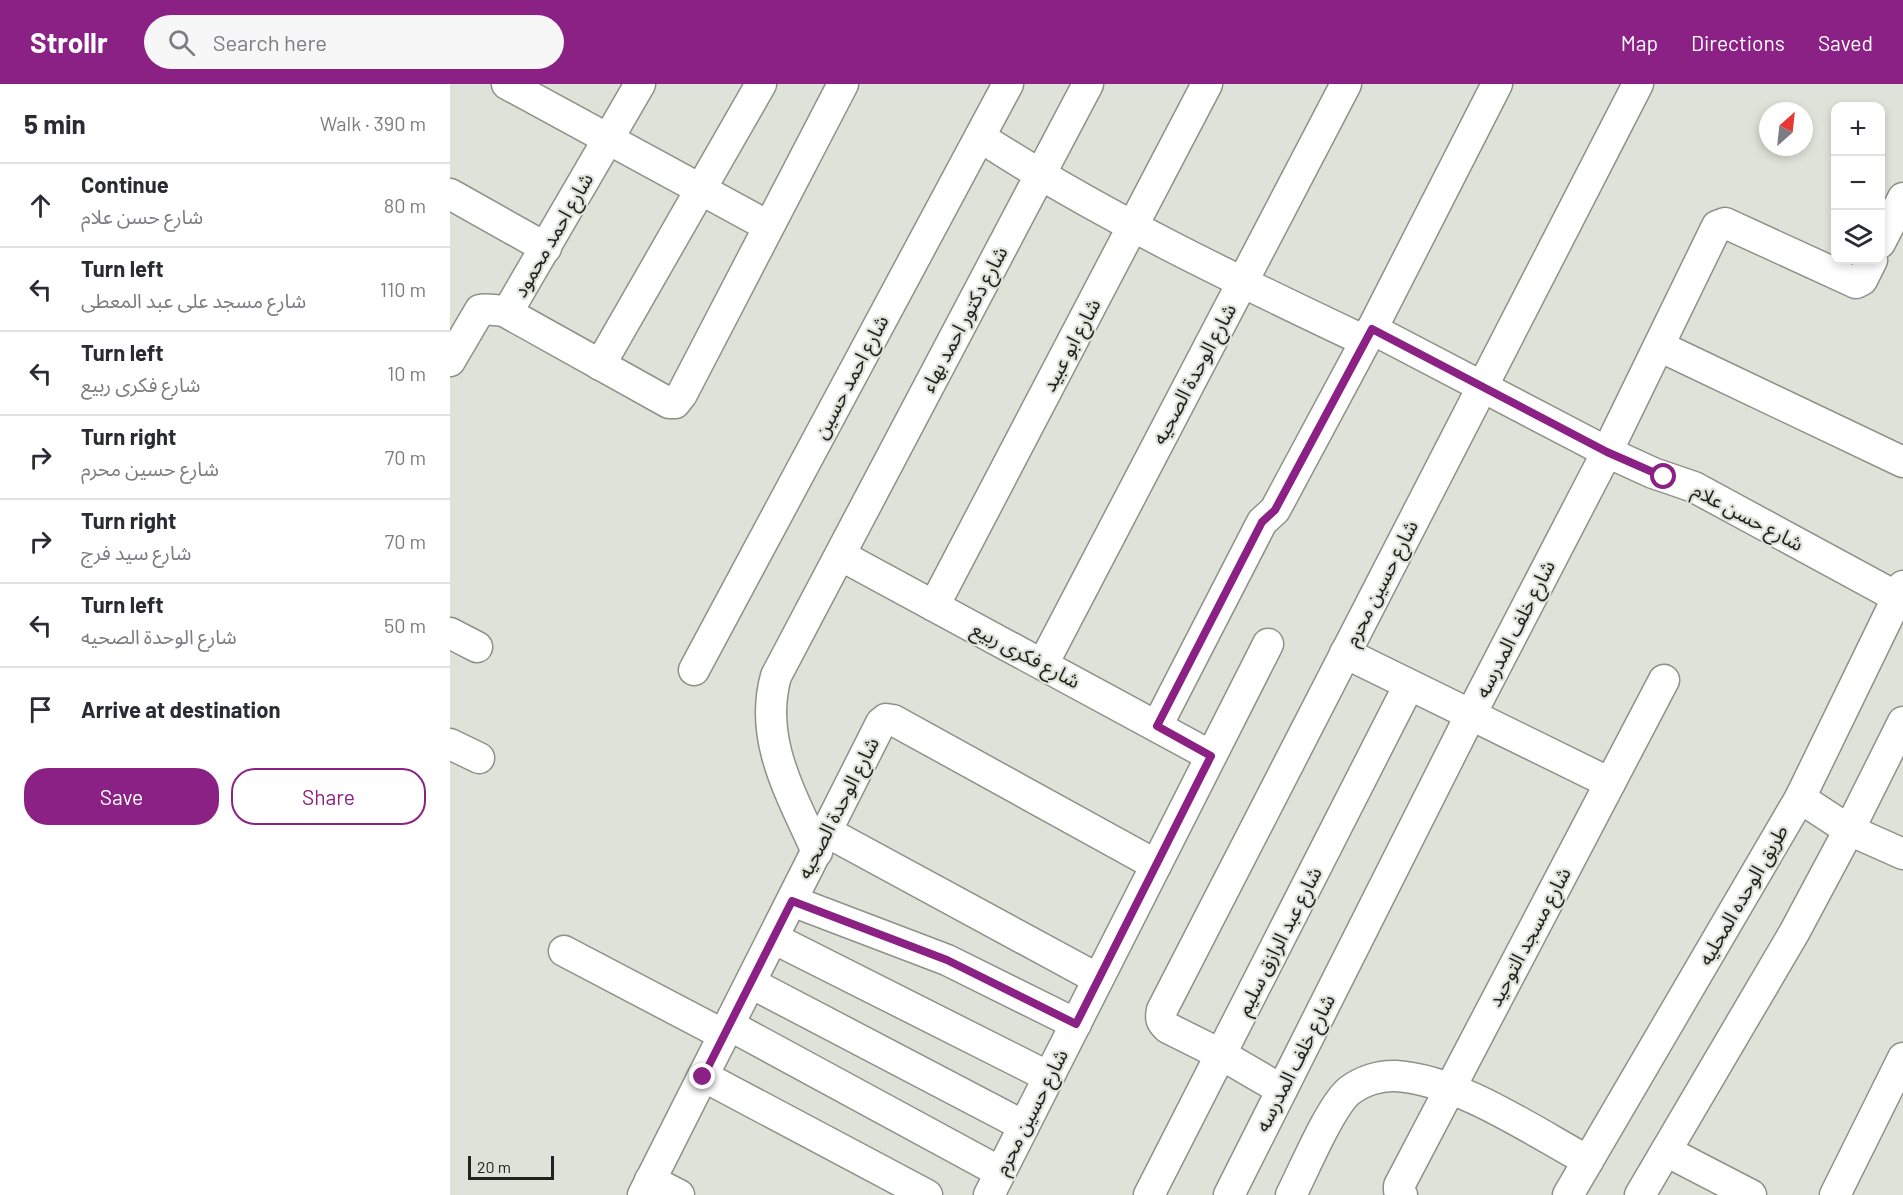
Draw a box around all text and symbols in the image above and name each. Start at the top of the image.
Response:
search box [144,15,564,69]
text: Strollr [30,25,108,59]
icon: search [165,26,198,59]
text: Search here [213,29,327,55]
text: Map [1621,30,1658,55]
text: Directions [1691,30,1785,55]
text: Saved [1818,30,1873,55]
north arrow [1759,102,1813,156]
map controls [1831,102,1885,264]
button: + [1831,102,1885,156]
text: 5 min [24,108,86,139]
text: Walk · 390 m [320,111,426,135]
button: − [1831,156,1885,210]
street label: شارع احمد محمود [507,168,601,303]
text: Continue [81,171,169,197]
icon: ahead [24,189,57,222]
text: 80 m [384,193,426,217]
text: شارع حسن علام [81,204,203,228]
button: layers [1831,210,1885,264]
street label: شارع دكتور احمد بهاء [915,242,1015,397]
text: Turn left [81,255,164,281]
icon: left [24,273,57,306]
text: 110 m [380,277,426,301]
text: شارع مسجد على عبد المعطى [81,288,306,312]
street label: شارع ابو عبيد [1036,294,1108,397]
street label: شارع الوحدة الصحيه [1146,299,1244,450]
street label: شارع احمد حسين [807,311,896,444]
text: Turn left [81,339,164,365]
icon: left [24,357,57,390]
text: 10 m [387,361,426,385]
text: شارع فكرى ربيع [81,372,200,396]
text: Turn right [81,423,176,449]
icon: right [24,441,57,474]
text: 70 m [385,445,426,469]
text: شارع حسين محرم [81,456,219,480]
route start [1650,463,1676,489]
street label: شارع حسن علام [1687,477,1808,559]
text: Turn right [81,507,176,533]
street label: شارع حسين محرم [1338,516,1426,651]
icon: right [24,525,57,558]
text: 70 m [385,529,426,553]
text: شارع سيد فرج [81,540,191,564]
street label: شارع خلف المدرسه [1469,556,1563,703]
text: Turn left [81,591,164,617]
icon: left [24,609,57,642]
text: 50 m [384,613,426,637]
street label: شارع فكرى ربيع [966,615,1085,696]
text: شارع الوحدة الصحيه [81,624,237,648]
icon: arrive [24,693,57,726]
text: Arrive at destination [81,696,280,722]
street label: شارع الوحدة الصحيه [791,733,887,884]
button: Save [24,768,219,825]
button: Share [231,768,426,825]
street label: طريق الوحده المحليه [1692,820,1794,970]
street label: شارع عبد الرازق سليم [1230,862,1329,1021]
street label: شارع مسجد التوحيد [1481,863,1579,1012]
street label: شارع خلف المدرسه [1249,990,1343,1137]
street label: شارع حسين محرم [988,1045,1076,1180]
route end [689,1063,715,1089]
scale bar [468,1153,554,1180]
text: 20 m [477,1157,511,1176]

